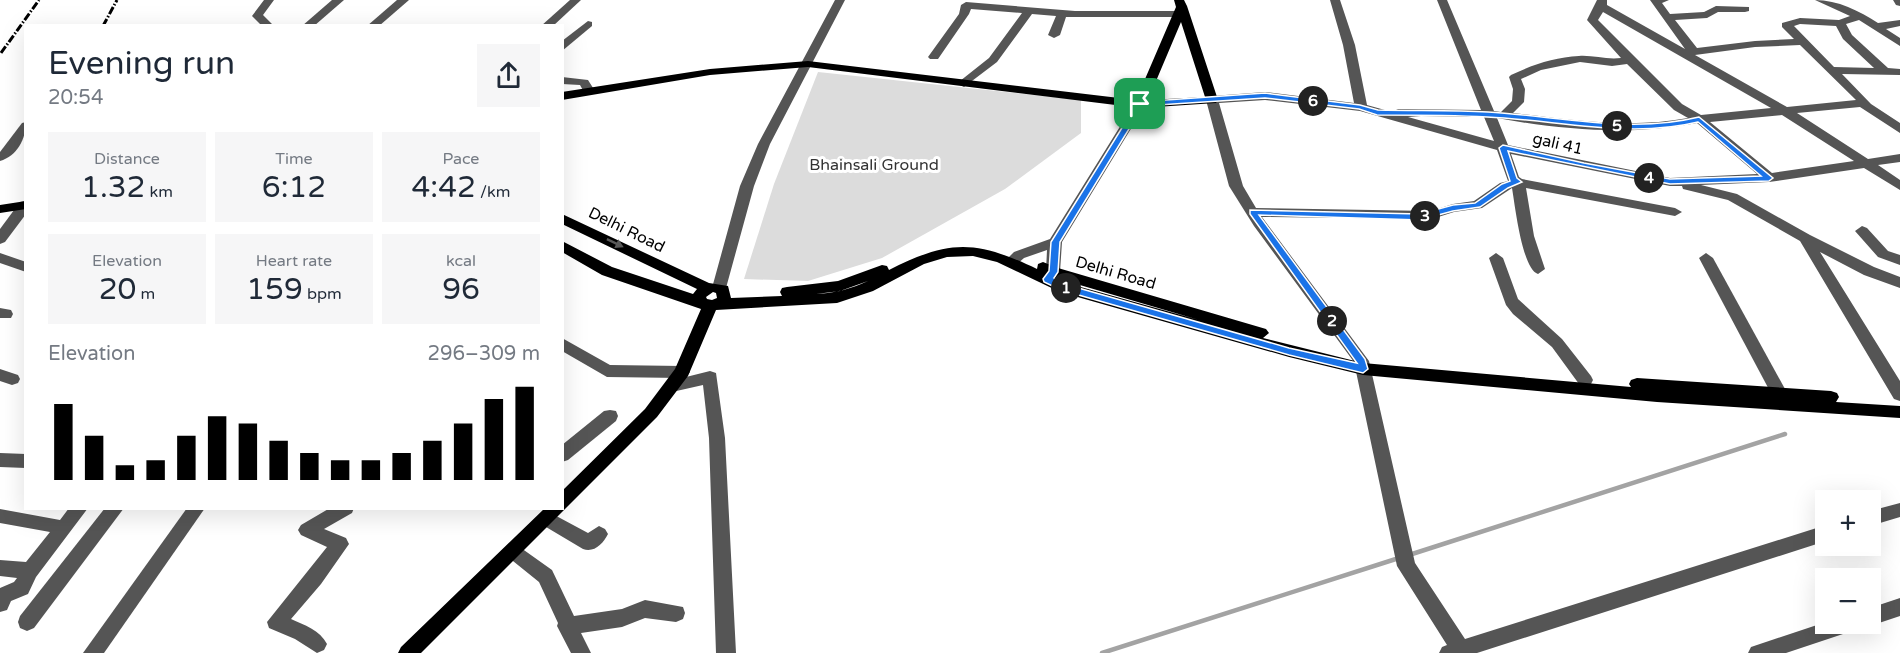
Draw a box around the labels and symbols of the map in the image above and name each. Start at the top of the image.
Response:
pin [1114,78,1165,129]
pin: 6 [1298,86,1328,116]
pin: 5 [1602,111,1632,141]
street label: gali 41 [1531,128,1585,159]
park label: Bhainsali Ground [809,155,939,175]
pin: 4 [1634,163,1664,193]
pin: 3 [1410,201,1440,231]
street label: Delhi Road [585,203,668,257]
one-way arrow [607,239,624,248]
street label: Delhi Road [1073,252,1158,294]
pin: 1 [1051,273,1081,303]
pin: 2 [1317,306,1347,336]

